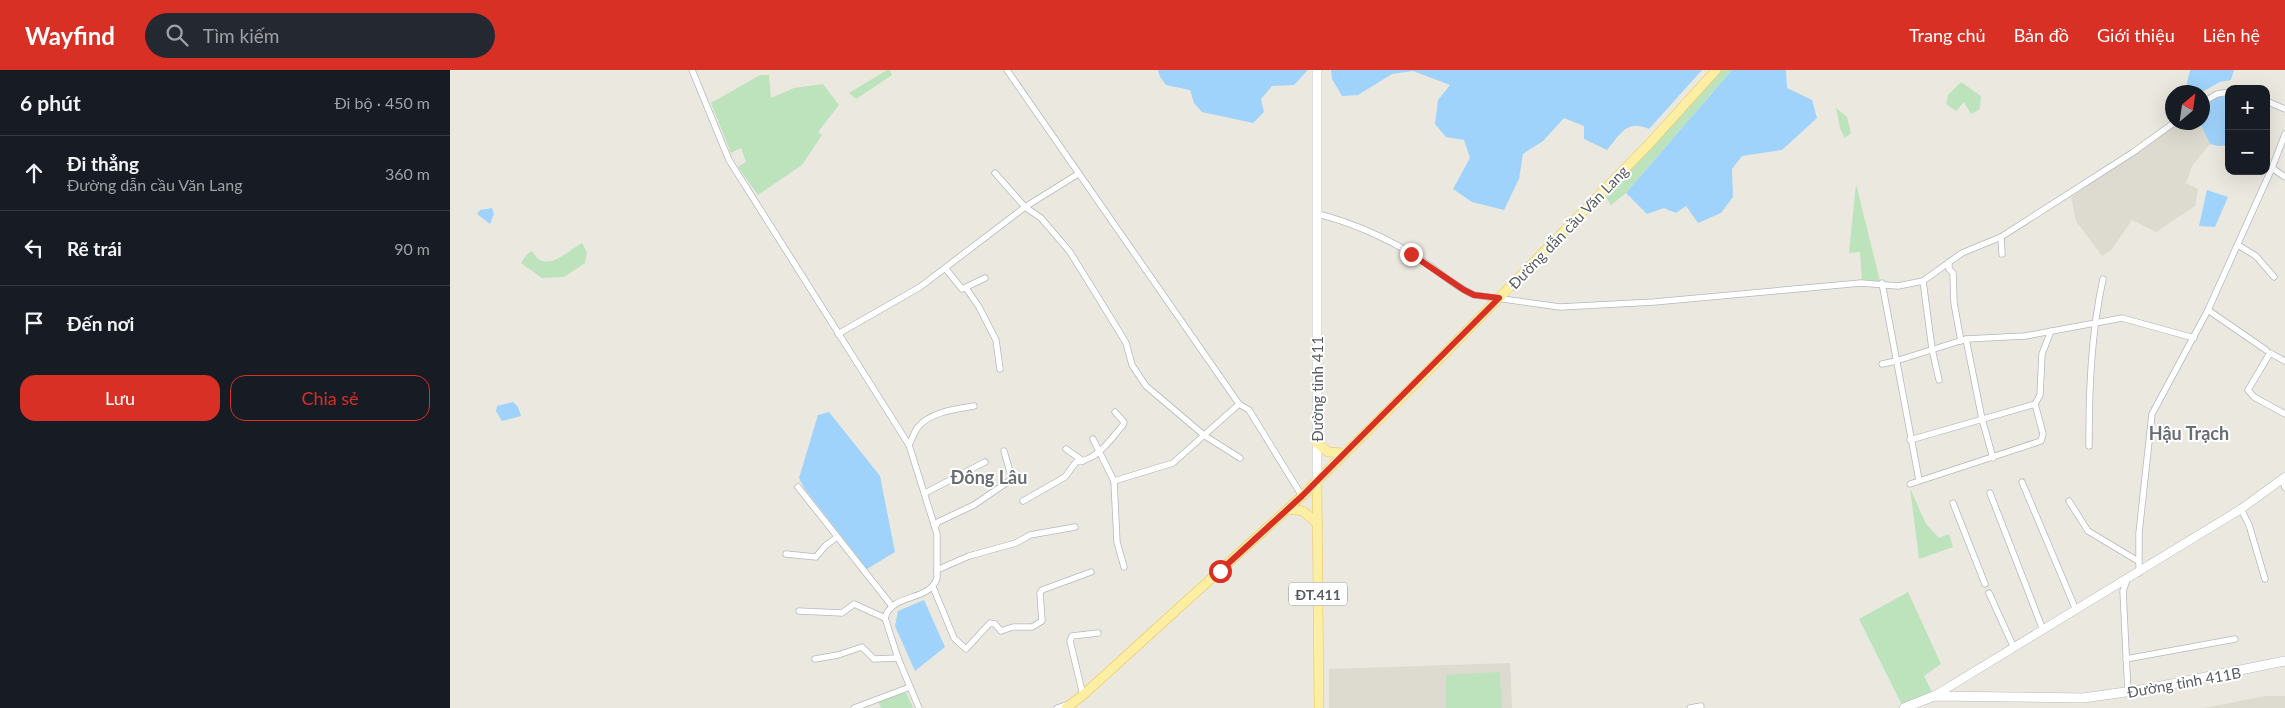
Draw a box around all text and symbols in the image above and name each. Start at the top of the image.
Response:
search box [145,13,495,58]
text: Wayfind [25,21,115,50]
icon: search [163,21,191,49]
text: Tìm kiếm [203,24,279,47]
text: Trang chủ [1909,24,1986,46]
text: Bản đồ [2014,24,2069,46]
text: Giới thiệu [2097,24,2175,46]
text: Liên hệ [2203,24,2260,46]
north arrow [2165,85,2210,130]
map controls [2225,85,2270,175]
button: + [2225,85,2270,130]
text: 6 phút [20,90,81,115]
text: Đi bộ · 450 m [334,93,430,112]
button: − [2225,130,2270,175]
text: Đi thẳng [67,152,139,175]
icon: ahead [20,159,48,187]
street label: Đường dẫn cầu Văn Lang [1504,161,1632,292]
text: 360 m [385,164,430,183]
text: Đường dẫn cầu Văn Lang [67,175,243,194]
icon: left [20,234,48,262]
text: Rẽ trái [67,237,122,260]
text: 90 m [394,239,430,258]
route end [1400,243,1423,266]
icon: arrive [20,309,48,337]
text: Đến nơi [67,312,134,335]
street label: Đường tỉnh 411 [1308,336,1326,442]
button: Lưu [20,375,220,421]
button: Chia sẻ [230,375,430,421]
district label: Hậu Trạch [2149,422,2229,444]
district label: Đông Lâu [950,466,1027,488]
route start [1209,560,1232,583]
road number: ĐT.411 [1289,582,1347,606]
street label: Đường tỉnh 411B [2126,663,2242,701]

